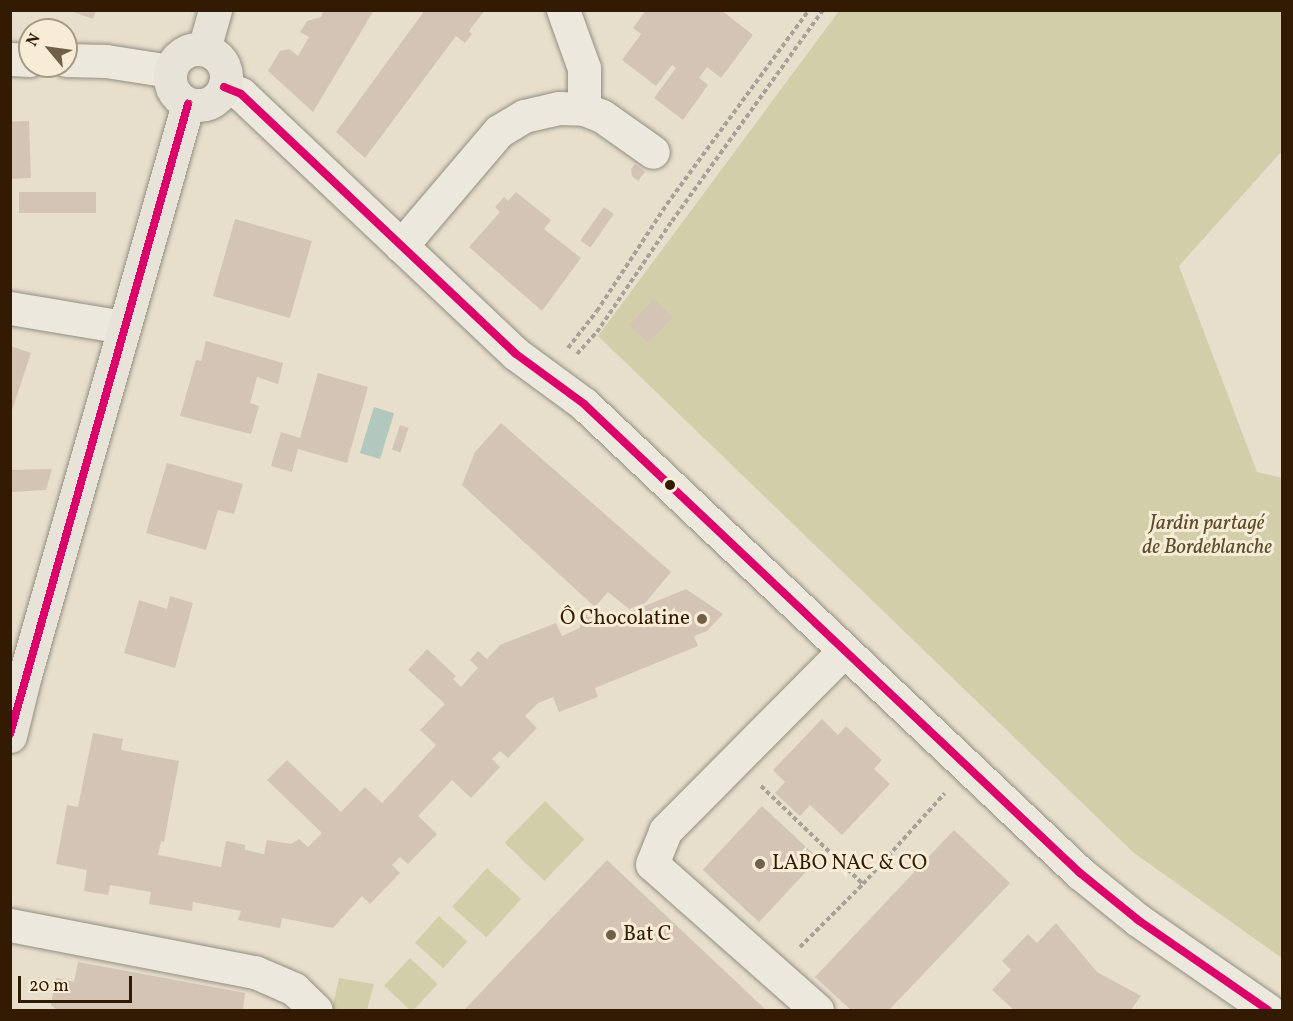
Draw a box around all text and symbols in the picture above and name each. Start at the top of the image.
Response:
north arrow [18,18,78,78]
text: N [22,30,46,51]
unlabelled marker [664,479,676,491]
park label: Jardin partagé de Bordeblanche [1142,511,1272,561]
place label: Ô Chocolatine [560,606,690,632]
marker: Ô Chocolatine [695,612,709,626]
place label: LABO NAC & CO [772,851,927,877]
marker: LABO NAC & CO [753,857,767,871]
place label: Bat C [623,922,672,948]
marker: Bat C [604,928,618,942]
scale bar [21,964,135,1002]
text: 20 m [29,974,69,999]

